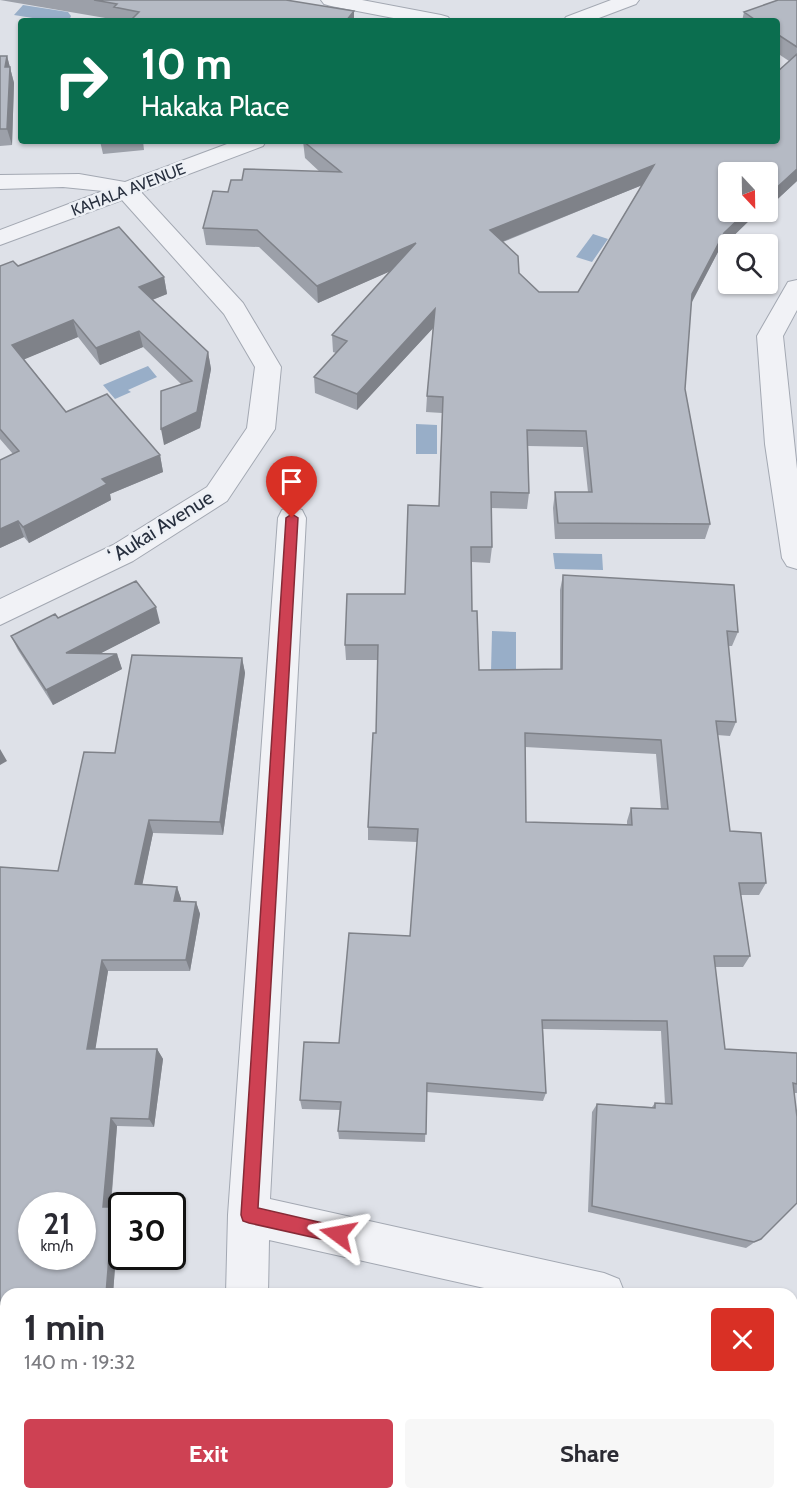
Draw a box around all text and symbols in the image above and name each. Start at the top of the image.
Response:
text: 10 m [141,38,232,90]
icon: right [42,42,120,120]
text: Hakaka Place [141,90,289,123]
street label: KAHALA AVENUE [68,159,188,220]
north arrow [718,162,778,222]
map controls [718,162,778,294]
button: search [718,234,778,294]
pin [266,456,317,518]
icon: arrive [275,465,308,498]
street label: ʻAukai Avenue [102,485,218,569]
speed limit sign: 30 [108,1192,186,1270]
position arrow [306,1202,370,1266]
text: 21 [44,1205,70,1242]
text: km/h [41,1237,73,1255]
text: 1 min [24,1305,105,1349]
button: close [711,1308,774,1371]
text: 140 m · 19:32 [24,1350,135,1374]
button: Exit [24,1419,393,1488]
button: Share [405,1419,774,1488]

